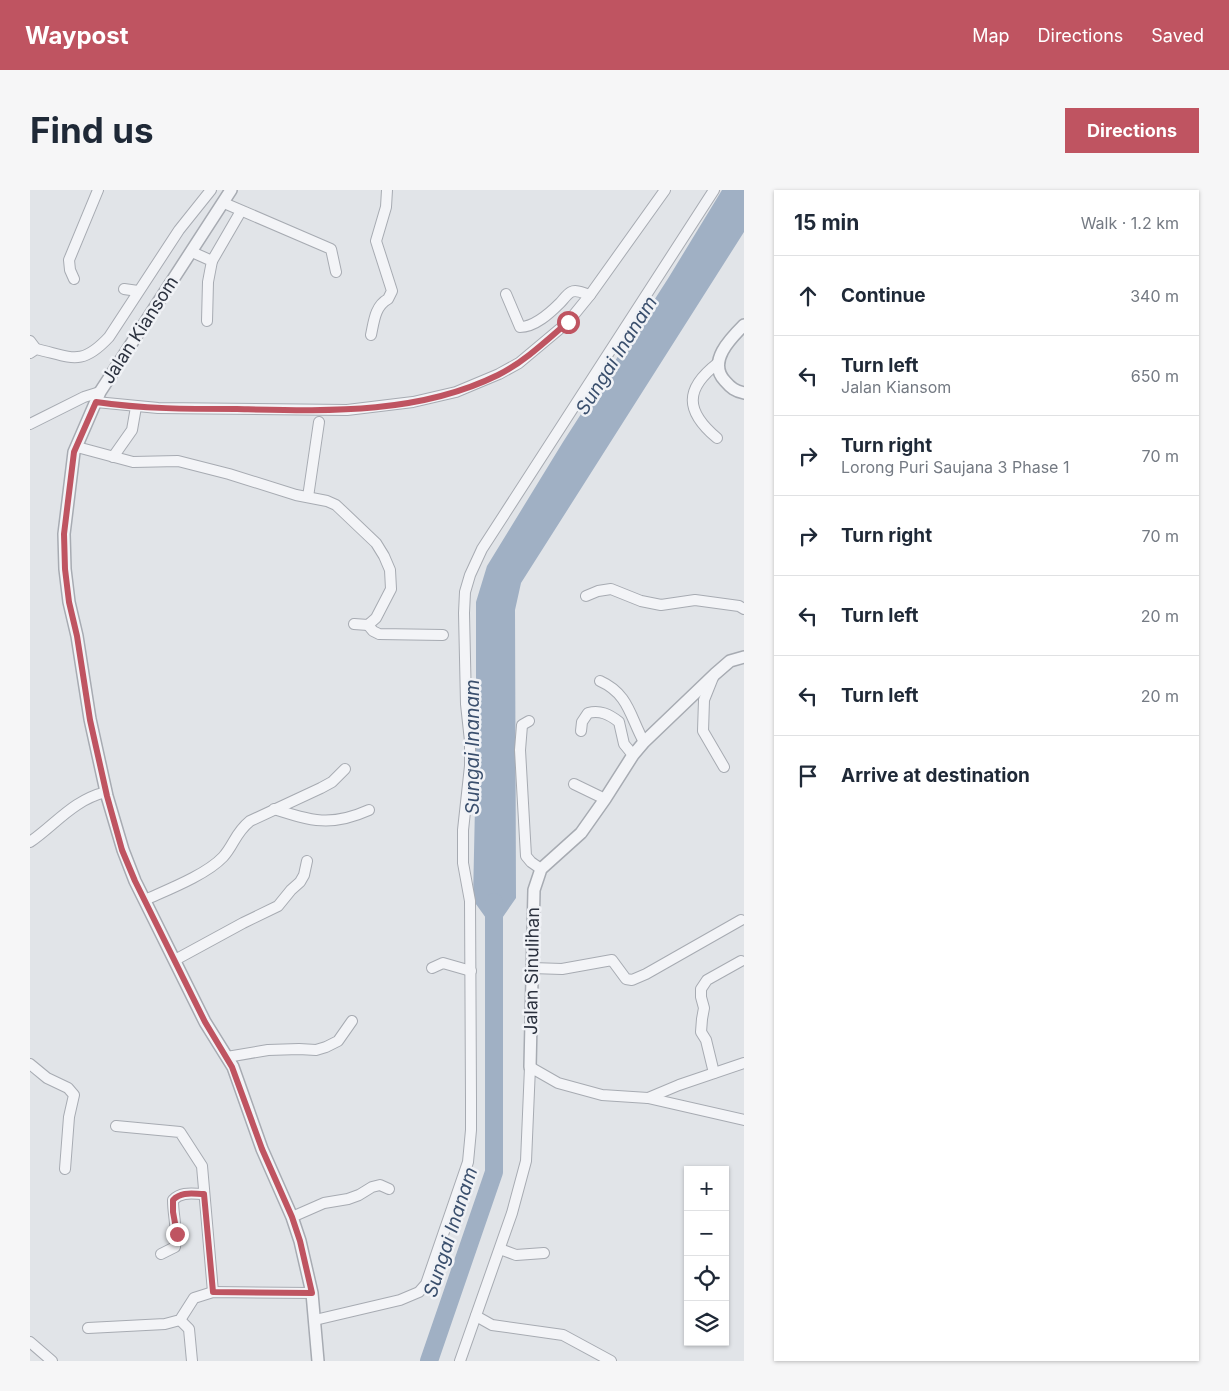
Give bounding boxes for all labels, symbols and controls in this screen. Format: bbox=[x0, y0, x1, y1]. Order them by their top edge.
text: Waypost bbox=[25, 21, 129, 50]
text: Map bbox=[972, 25, 1010, 46]
text: Directions bbox=[1038, 25, 1123, 46]
text: Saved bbox=[1151, 25, 1204, 46]
button: Directions bbox=[1065, 108, 1199, 153]
text: Find us bbox=[30, 109, 154, 151]
text: 15 min bbox=[794, 210, 859, 235]
text: Walk · 1.2 km bbox=[1081, 213, 1179, 233]
street label: Jalan Kiansom bbox=[97, 272, 182, 387]
icon: ahead bbox=[794, 282, 822, 310]
text: Continue bbox=[841, 284, 926, 307]
text: 340 m bbox=[1130, 286, 1179, 306]
water label: Sungai Inanam bbox=[571, 292, 662, 419]
route start bbox=[557, 311, 580, 334]
text: Turn left bbox=[841, 354, 919, 377]
icon: left bbox=[794, 362, 822, 390]
text: 650 m bbox=[1131, 366, 1179, 386]
text: Jalan Kiansom bbox=[841, 377, 951, 397]
text: Turn right bbox=[841, 434, 932, 457]
icon: right bbox=[794, 442, 822, 470]
text: 70 m bbox=[1142, 446, 1179, 466]
text: Lorong Puri Saujana 3 Phase 1 bbox=[841, 457, 1069, 477]
icon: right bbox=[794, 522, 822, 550]
text: Turn right bbox=[841, 524, 932, 547]
text: 70 m bbox=[1142, 526, 1179, 546]
icon: left bbox=[794, 602, 822, 630]
text: Turn left bbox=[841, 604, 919, 627]
text: 20 m bbox=[1141, 606, 1179, 626]
water label: Sungai Inanam bbox=[461, 679, 484, 815]
icon: left bbox=[794, 682, 822, 710]
text: Turn left bbox=[841, 684, 919, 707]
text: 20 m bbox=[1141, 686, 1179, 706]
icon: arrive bbox=[794, 762, 822, 790]
text: Arrive at destination bbox=[841, 764, 1030, 787]
street label: Jalan Sinulihan bbox=[520, 907, 543, 1035]
water label: Sungai Inanam bbox=[419, 1164, 482, 1300]
map controls bbox=[684, 1166, 729, 1346]
button: + bbox=[684, 1166, 729, 1211]
button: − bbox=[684, 1211, 729, 1256]
route end bbox=[166, 1223, 189, 1246]
button: locate bbox=[684, 1256, 729, 1301]
button: layers bbox=[684, 1301, 729, 1346]

